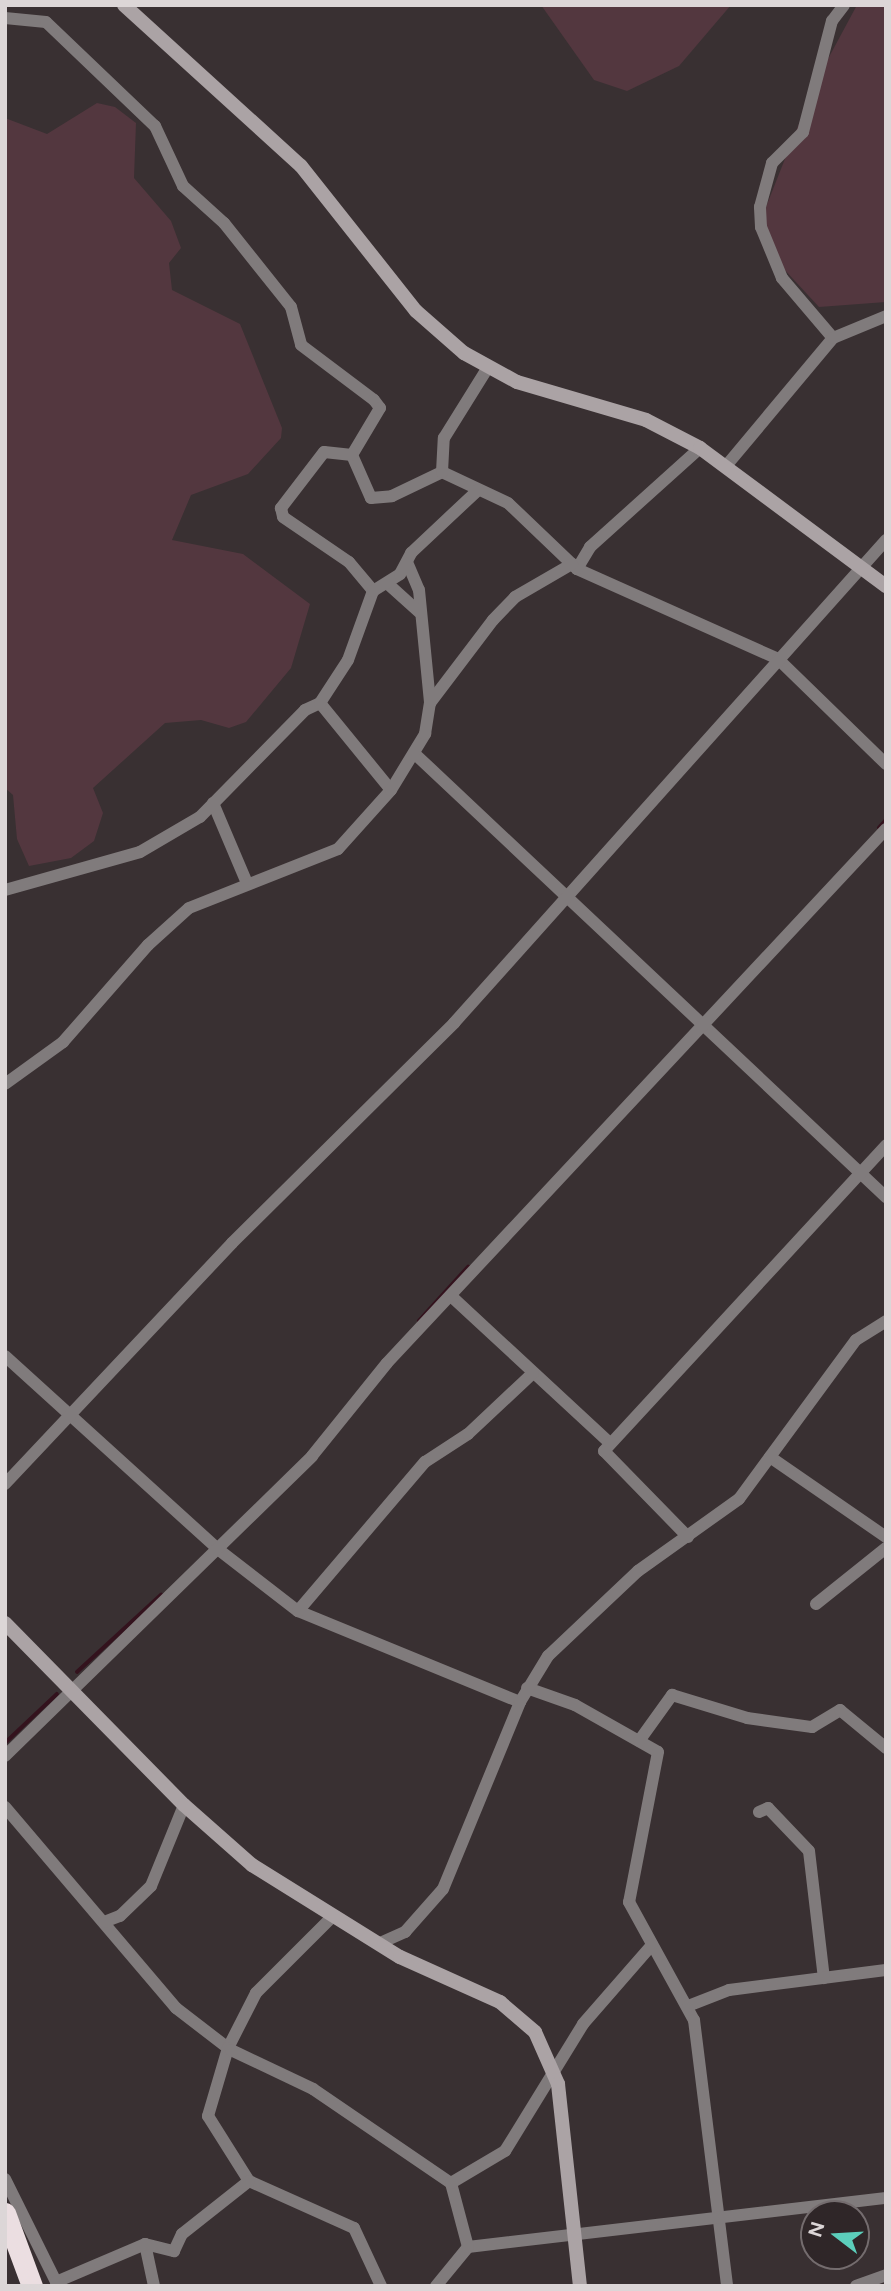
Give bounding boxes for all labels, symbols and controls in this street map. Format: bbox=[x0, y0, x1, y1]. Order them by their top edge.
north arrow bbox=[800, 2200, 870, 2270]
text: N bbox=[803, 2219, 829, 2240]

